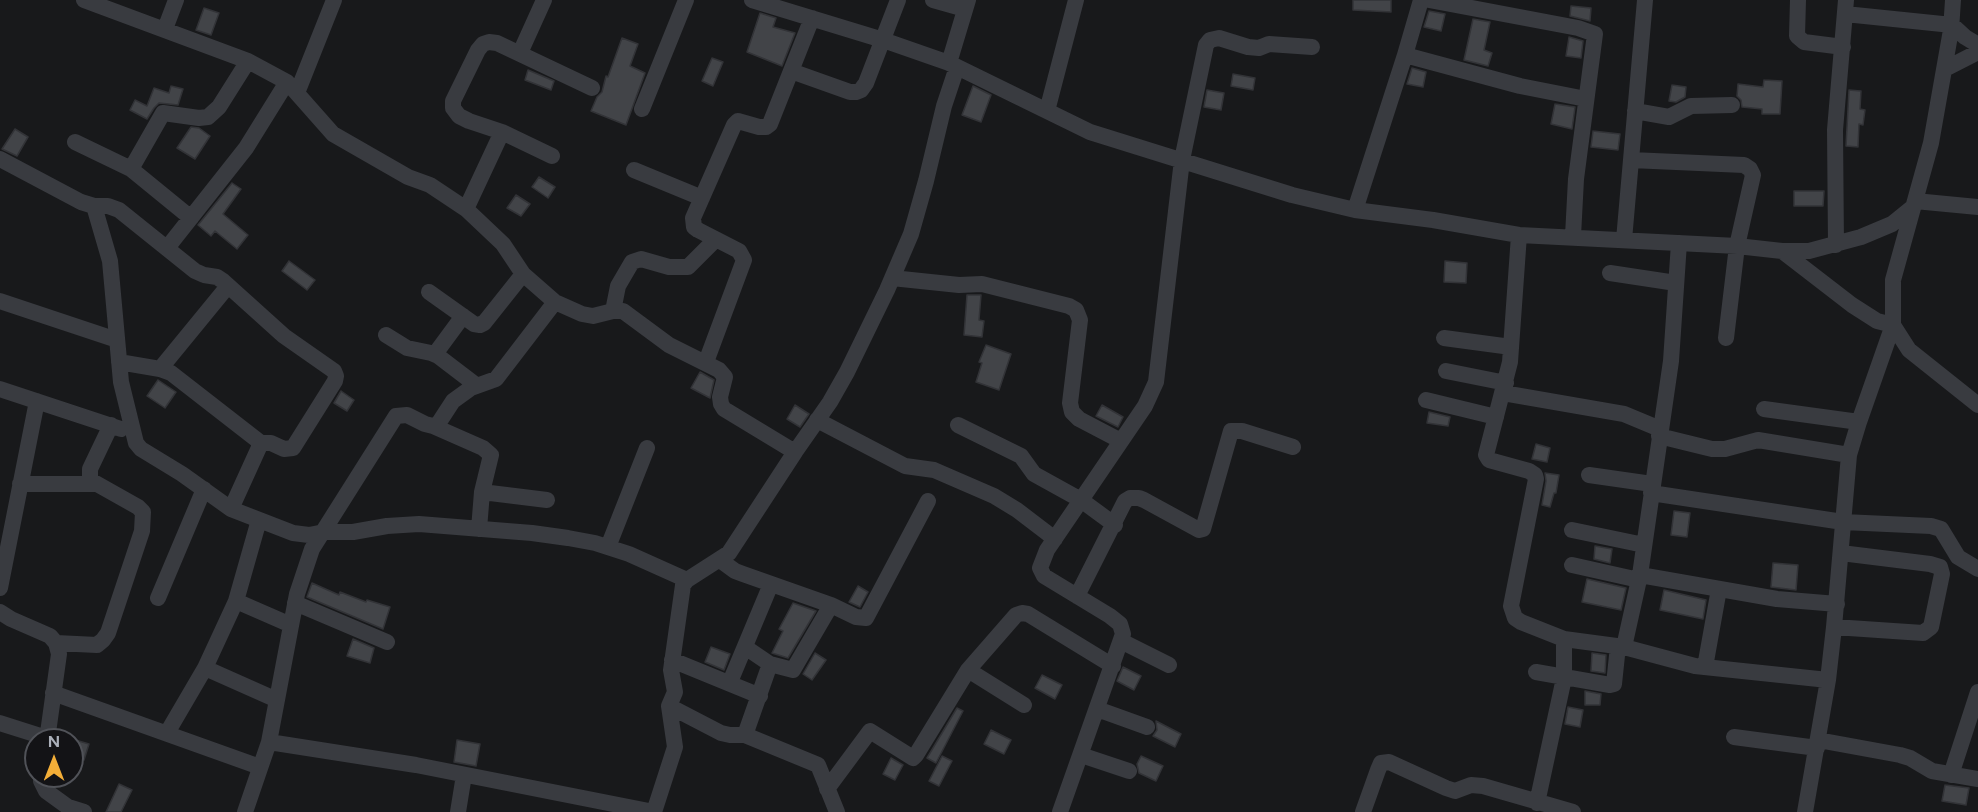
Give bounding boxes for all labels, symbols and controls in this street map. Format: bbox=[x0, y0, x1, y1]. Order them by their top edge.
north arrow bbox=[24, 728, 84, 788]
text: N bbox=[48, 732, 60, 751]

